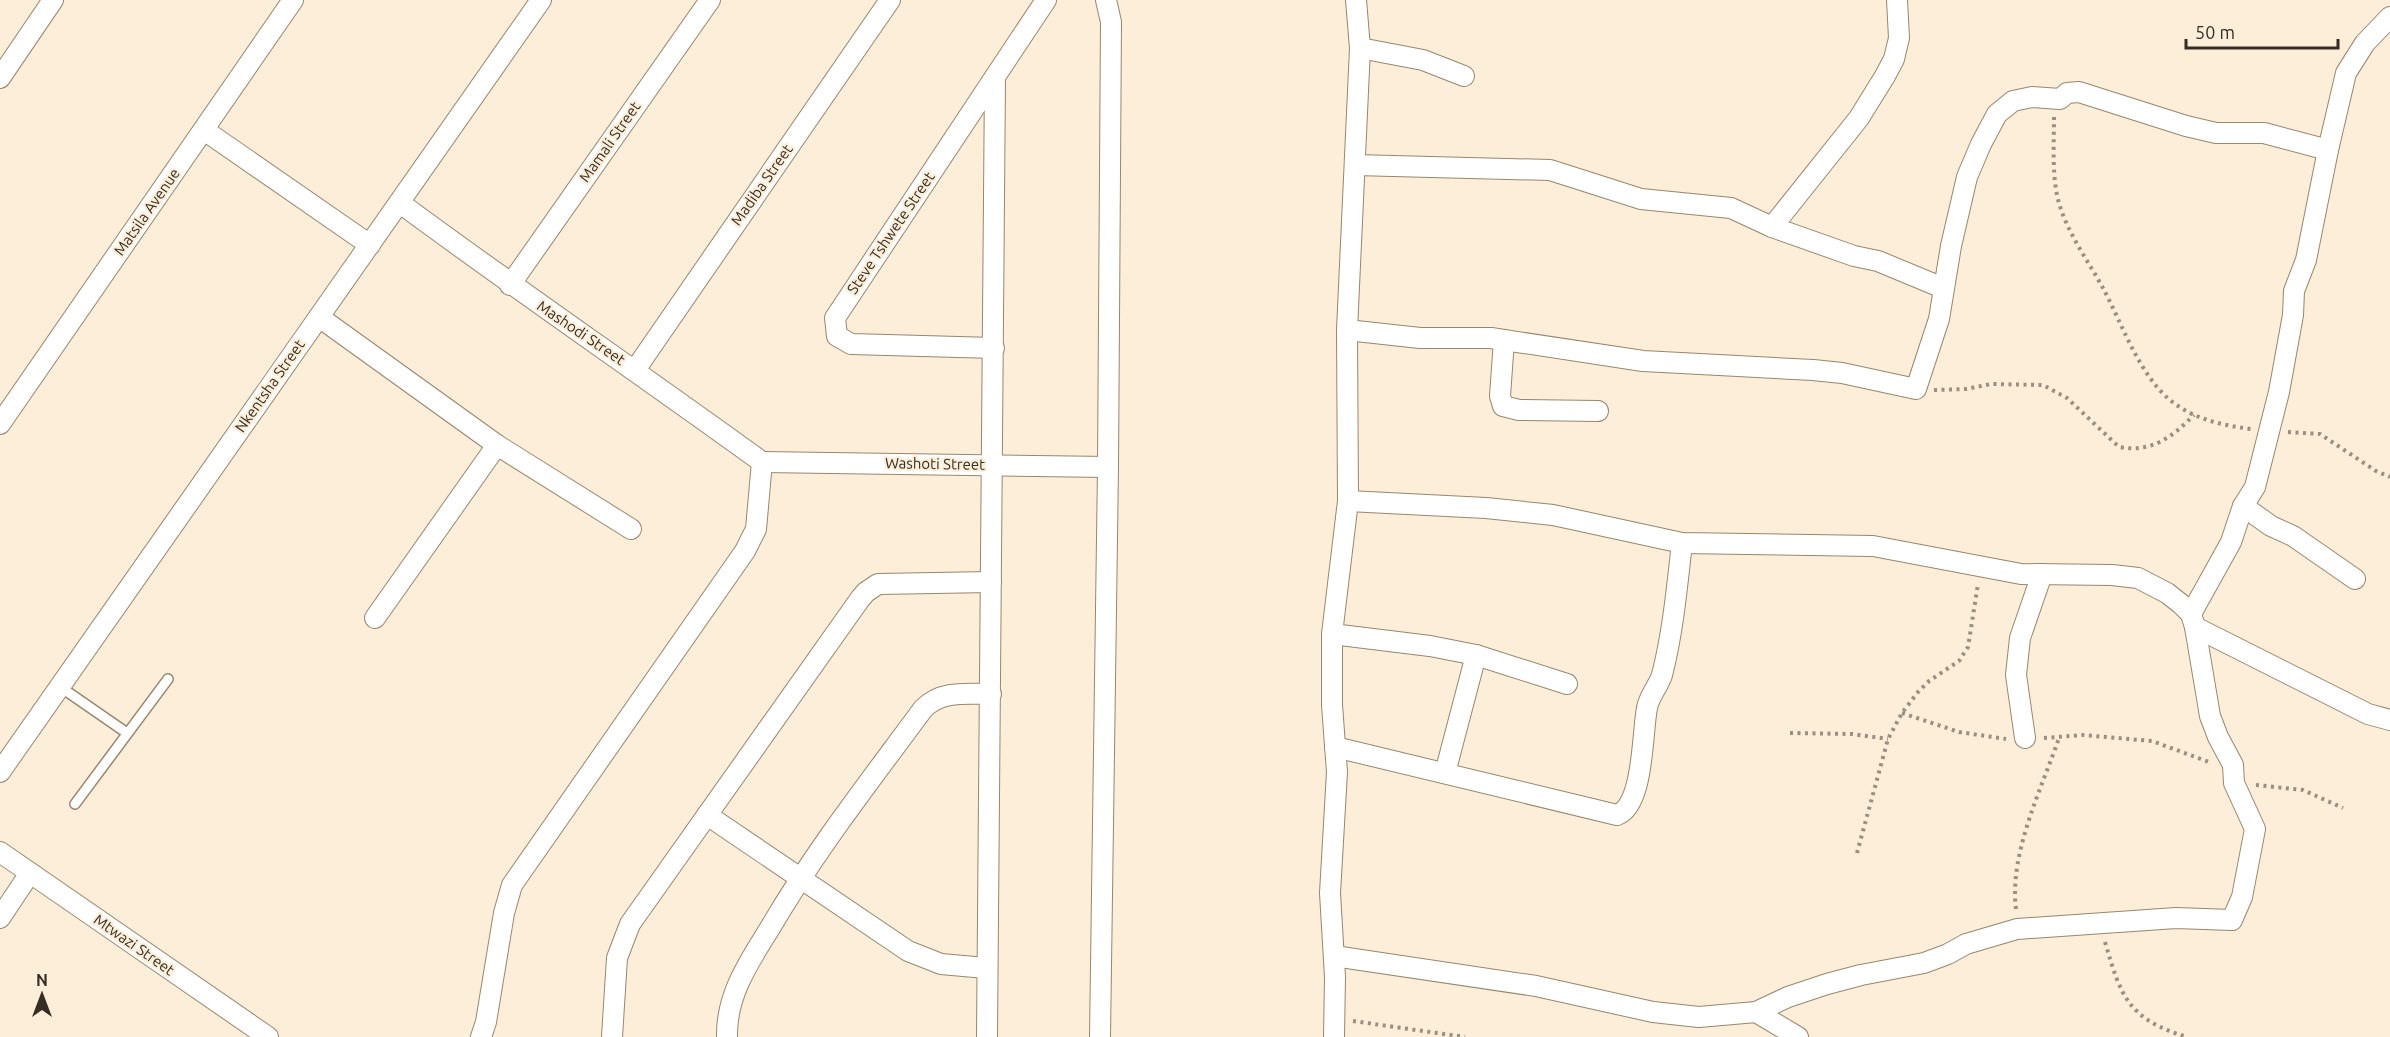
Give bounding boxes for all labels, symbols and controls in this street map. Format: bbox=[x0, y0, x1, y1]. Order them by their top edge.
scale bar bbox=[2186, 12, 2338, 50]
text: 50 m bbox=[2195, 22, 2235, 42]
street label: Mamali Street bbox=[576, 98, 644, 185]
street label: Madiba Street bbox=[727, 141, 796, 228]
street label: Matsila Avenue bbox=[110, 165, 183, 259]
street label: Steve Tshwete Street bbox=[843, 169, 938, 297]
street label: Mashodi Street bbox=[534, 297, 629, 368]
street label: Nkentsha Street bbox=[231, 336, 308, 435]
street label: Washoti Street bbox=[885, 454, 985, 473]
street label: Mtwazi Street bbox=[91, 911, 178, 979]
north arrow bbox=[12, 965, 72, 1025]
text: N bbox=[36, 971, 48, 989]

